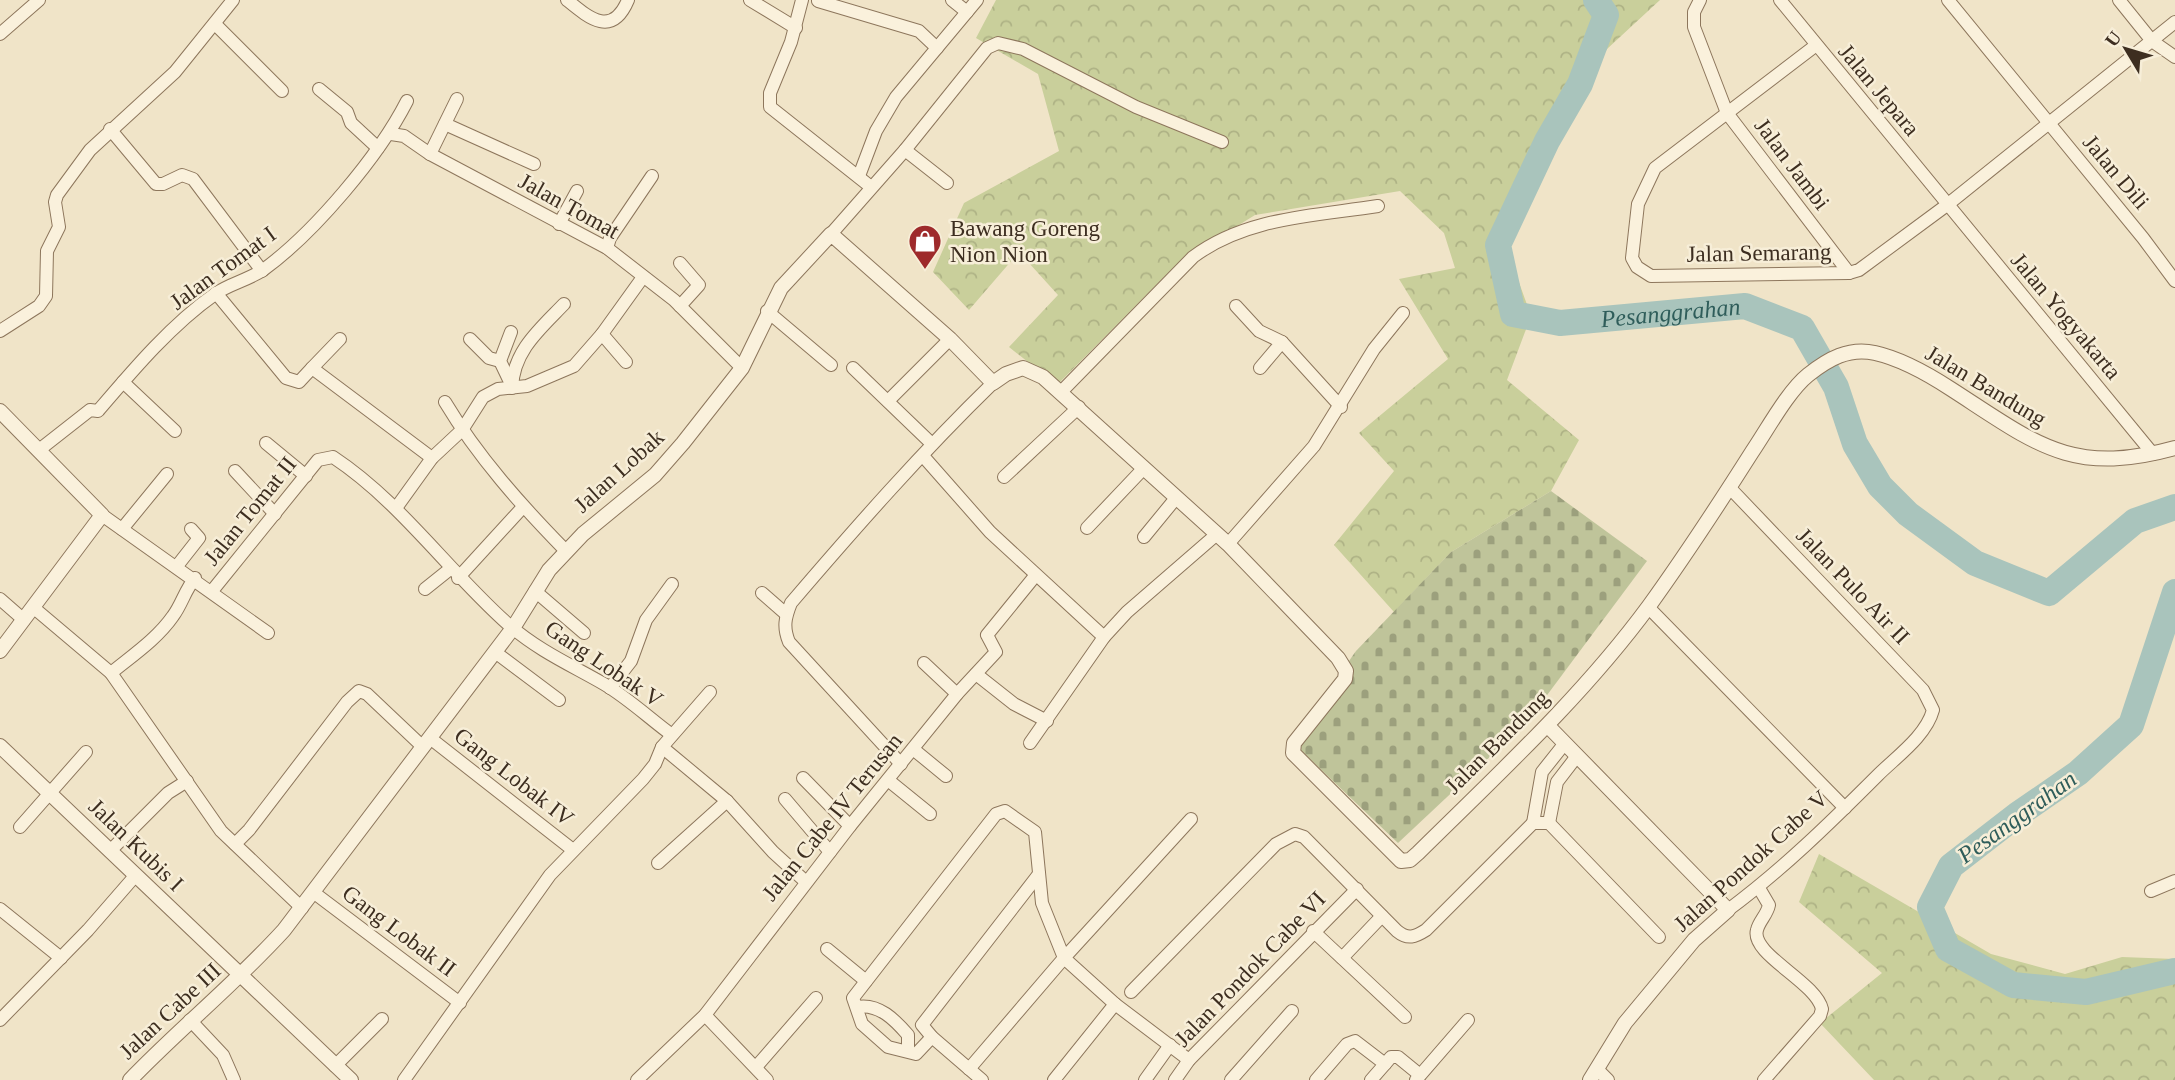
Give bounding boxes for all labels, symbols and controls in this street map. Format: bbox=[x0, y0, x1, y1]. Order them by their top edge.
north arrow bbox=[2091, 14, 2161, 84]
text: U bbox=[2100, 27, 2126, 51]
street label: Jalan Jepara bbox=[1834, 39, 1924, 141]
street label: Jalan Jambi bbox=[1750, 113, 1834, 215]
street label: Jalan Dili bbox=[2078, 130, 2154, 214]
street label: Jalan Tomat bbox=[514, 168, 624, 244]
place label: Bawang Goreng Nion Nion bbox=[950, 216, 1101, 267]
street label: Jalan Tomat I bbox=[165, 221, 281, 315]
shop icon: Bawang Goreng Nion Nion bbox=[906, 222, 944, 271]
street label: Jalan Semarang bbox=[1686, 239, 1832, 267]
street label: Jalan Yogyakarta bbox=[2006, 248, 2126, 384]
water label: Pesanggrahan bbox=[1599, 293, 1741, 332]
street label: Jalan Bandung bbox=[1921, 340, 2051, 432]
street label: Jalan Lobak bbox=[569, 424, 669, 518]
street label: Jalan Tomat II bbox=[199, 452, 301, 570]
street label: Jalan Pulo Air II bbox=[1791, 523, 1915, 649]
street label: Gang Lobak V bbox=[541, 616, 668, 713]
street label: Jalan Bandung bbox=[1440, 685, 1554, 799]
street label: Gang Lobak IV bbox=[449, 723, 579, 832]
street label: Jalan Cabe IV Terusan bbox=[757, 728, 907, 906]
water label: Pesanggrahan bbox=[1952, 765, 2081, 869]
street label: Jalan Pondok Cabe V bbox=[1669, 785, 1833, 937]
street label: Jalan Kubis I bbox=[84, 794, 188, 896]
street label: Gang Lobak II bbox=[337, 880, 461, 982]
street label: Jalan Pondok Cabe VI bbox=[1169, 886, 1331, 1052]
street label: Jalan Cabe III bbox=[114, 958, 226, 1064]

